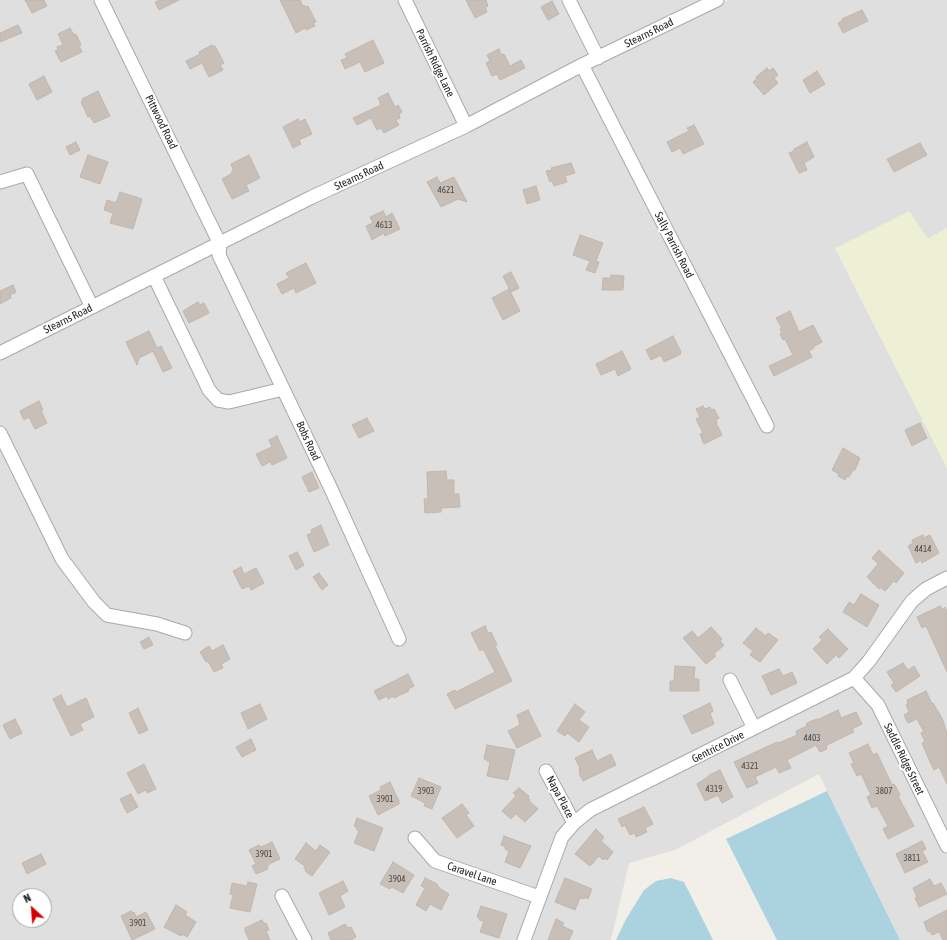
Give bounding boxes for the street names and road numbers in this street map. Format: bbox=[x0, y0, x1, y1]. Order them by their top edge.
street label: Stearns Road bbox=[622, 16, 676, 50]
street label: Parrish Ridge Lane bbox=[413, 27, 457, 99]
street label: Pittwood Road bbox=[142, 93, 180, 151]
street label: Stearns Road bbox=[332, 159, 386, 193]
street label: Sally Parrish Road bbox=[652, 210, 696, 280]
street label: Stearns Road bbox=[41, 302, 95, 336]
street label: Bobs Road bbox=[293, 419, 323, 463]
street label: Saddle Ridge Street bbox=[881, 721, 927, 797]
street label: Gentrice Drive bbox=[690, 728, 746, 766]
street label: Napa Place bbox=[543, 774, 577, 820]
street label: Caravel Lane bbox=[445, 859, 499, 889]

